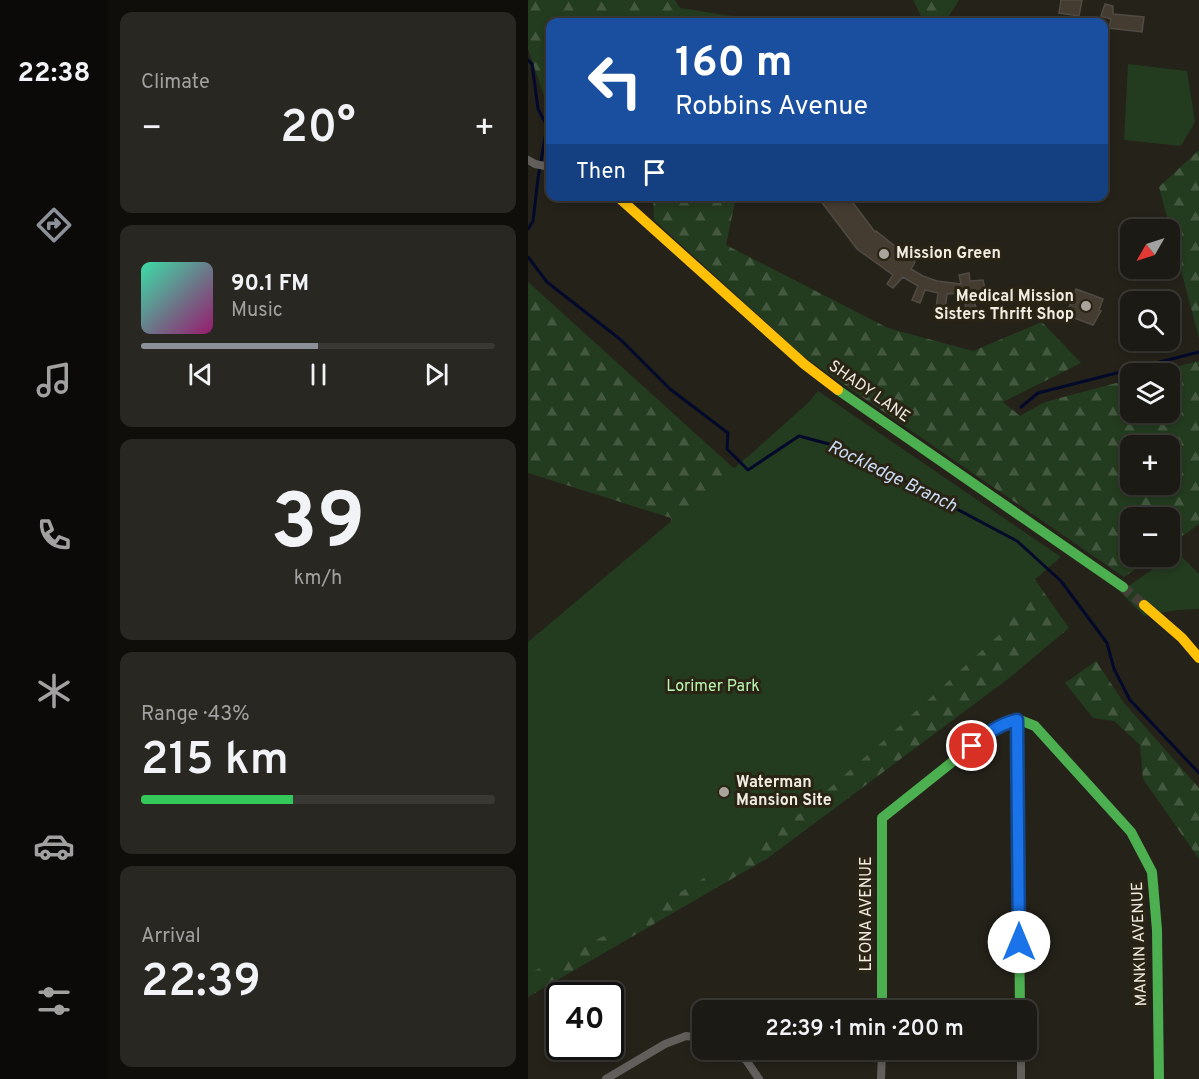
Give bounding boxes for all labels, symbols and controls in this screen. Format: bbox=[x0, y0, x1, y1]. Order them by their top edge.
text: 160 m bbox=[675, 38, 793, 91]
icon: left bbox=[576, 42, 654, 120]
text: 22:38 bbox=[18, 57, 90, 91]
text: Climate bbox=[141, 70, 210, 96]
text: Robbins Avenue bbox=[675, 90, 868, 124]
text: 20° bbox=[280, 101, 356, 158]
text: − bbox=[141, 109, 162, 151]
text: + bbox=[474, 109, 495, 151]
icon: arrive bbox=[638, 156, 671, 189]
text: Then bbox=[576, 159, 626, 186]
icon: directions bbox=[33, 204, 75, 246]
north arrow bbox=[1120, 219, 1180, 279]
map controls bbox=[1120, 219, 1180, 567]
place label: Mission Green bbox=[896, 244, 1001, 264]
marker: Mission Green bbox=[877, 247, 891, 261]
text: 90.1 FM bbox=[231, 271, 309, 298]
place label: Medical Mission Sisters Thrift Shop bbox=[934, 287, 1074, 325]
button: search bbox=[1120, 291, 1180, 351]
text: Music bbox=[231, 298, 283, 324]
marker: Medical Mission Sisters Thrift Shop bbox=[1079, 299, 1093, 313]
street label: SHADY LANE bbox=[824, 357, 914, 427]
icon: previous bbox=[184, 358, 217, 391]
icon: pause bbox=[302, 358, 335, 391]
icon: next bbox=[420, 358, 453, 391]
icon: music bbox=[33, 359, 75, 401]
button: layers bbox=[1120, 363, 1180, 423]
button: + bbox=[1120, 435, 1180, 495]
water label: Rockledge Branch bbox=[824, 436, 961, 518]
text: 39 bbox=[271, 477, 365, 576]
button: − bbox=[1120, 507, 1180, 567]
icon: phone bbox=[33, 514, 75, 556]
text: km/h bbox=[294, 566, 342, 592]
icon: climate bbox=[33, 670, 75, 712]
park label: Lorimer Park bbox=[666, 677, 760, 697]
text: Range · 43% bbox=[141, 702, 250, 728]
pin bbox=[946, 720, 997, 771]
icon: arrive bbox=[955, 729, 988, 762]
text: 215 km bbox=[141, 733, 289, 790]
place label: Waterman Mansion Site bbox=[736, 773, 832, 811]
marker: Waterman Mansion Site bbox=[717, 785, 731, 799]
icon: car bbox=[33, 825, 75, 867]
street label: LEONA AVENUE bbox=[857, 856, 877, 972]
street label: MANKIN AVENUE bbox=[1128, 881, 1152, 1007]
position arrow bbox=[987, 910, 1051, 974]
text: Arrival bbox=[141, 924, 201, 950]
text: 22:39 bbox=[141, 955, 261, 1012]
icon: filters bbox=[33, 980, 75, 1022]
speed limit sign: 40 bbox=[546, 982, 624, 1060]
text: 22:39 · 1 min · 200 m bbox=[765, 1016, 964, 1043]

